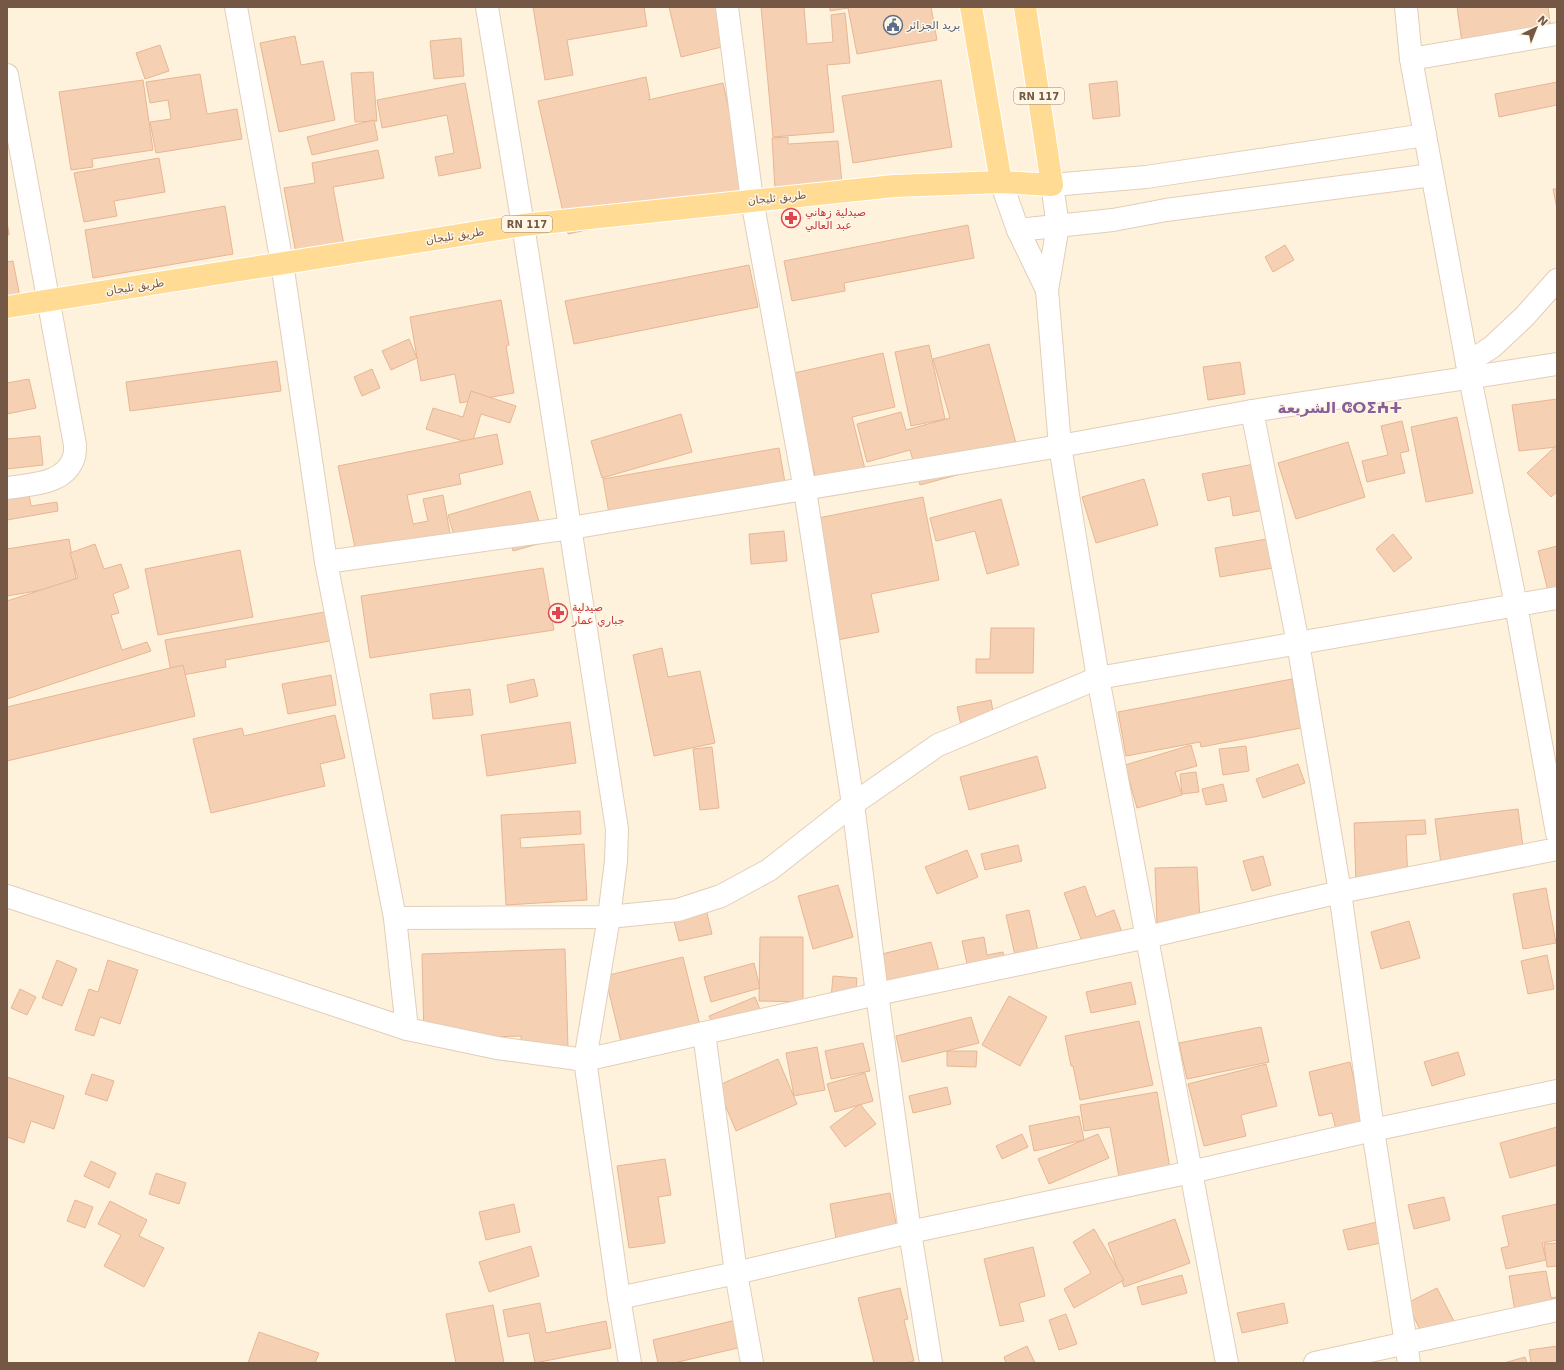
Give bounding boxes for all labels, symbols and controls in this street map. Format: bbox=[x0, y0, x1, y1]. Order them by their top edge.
north arrow bbox=[1516, 8, 1556, 48]
text: N bbox=[1535, 13, 1550, 29]
public building icon: بريد الجزائر bbox=[882, 14, 904, 36]
place label: بريد الجزائر bbox=[906, 19, 960, 32]
road number: RN 117 bbox=[1014, 88, 1064, 104]
street label: طريق ثليجان bbox=[747, 188, 807, 209]
place label: صيدلية زهاني عبد العالي bbox=[805, 206, 866, 232]
pharmacy icon: صيدلية زهاني عبد العالي bbox=[780, 207, 802, 229]
road number: RN 117 bbox=[502, 216, 552, 232]
street label: طريق ثليجان bbox=[425, 225, 486, 248]
street label: طريق ثليجان bbox=[105, 276, 166, 299]
district label: الشريعة ⵛⵔⵉⵄⵜ bbox=[1278, 399, 1402, 417]
place label: صيدلية جباري عمار bbox=[571, 601, 624, 627]
pharmacy icon: صيدلية جباري عمار bbox=[547, 602, 569, 624]

